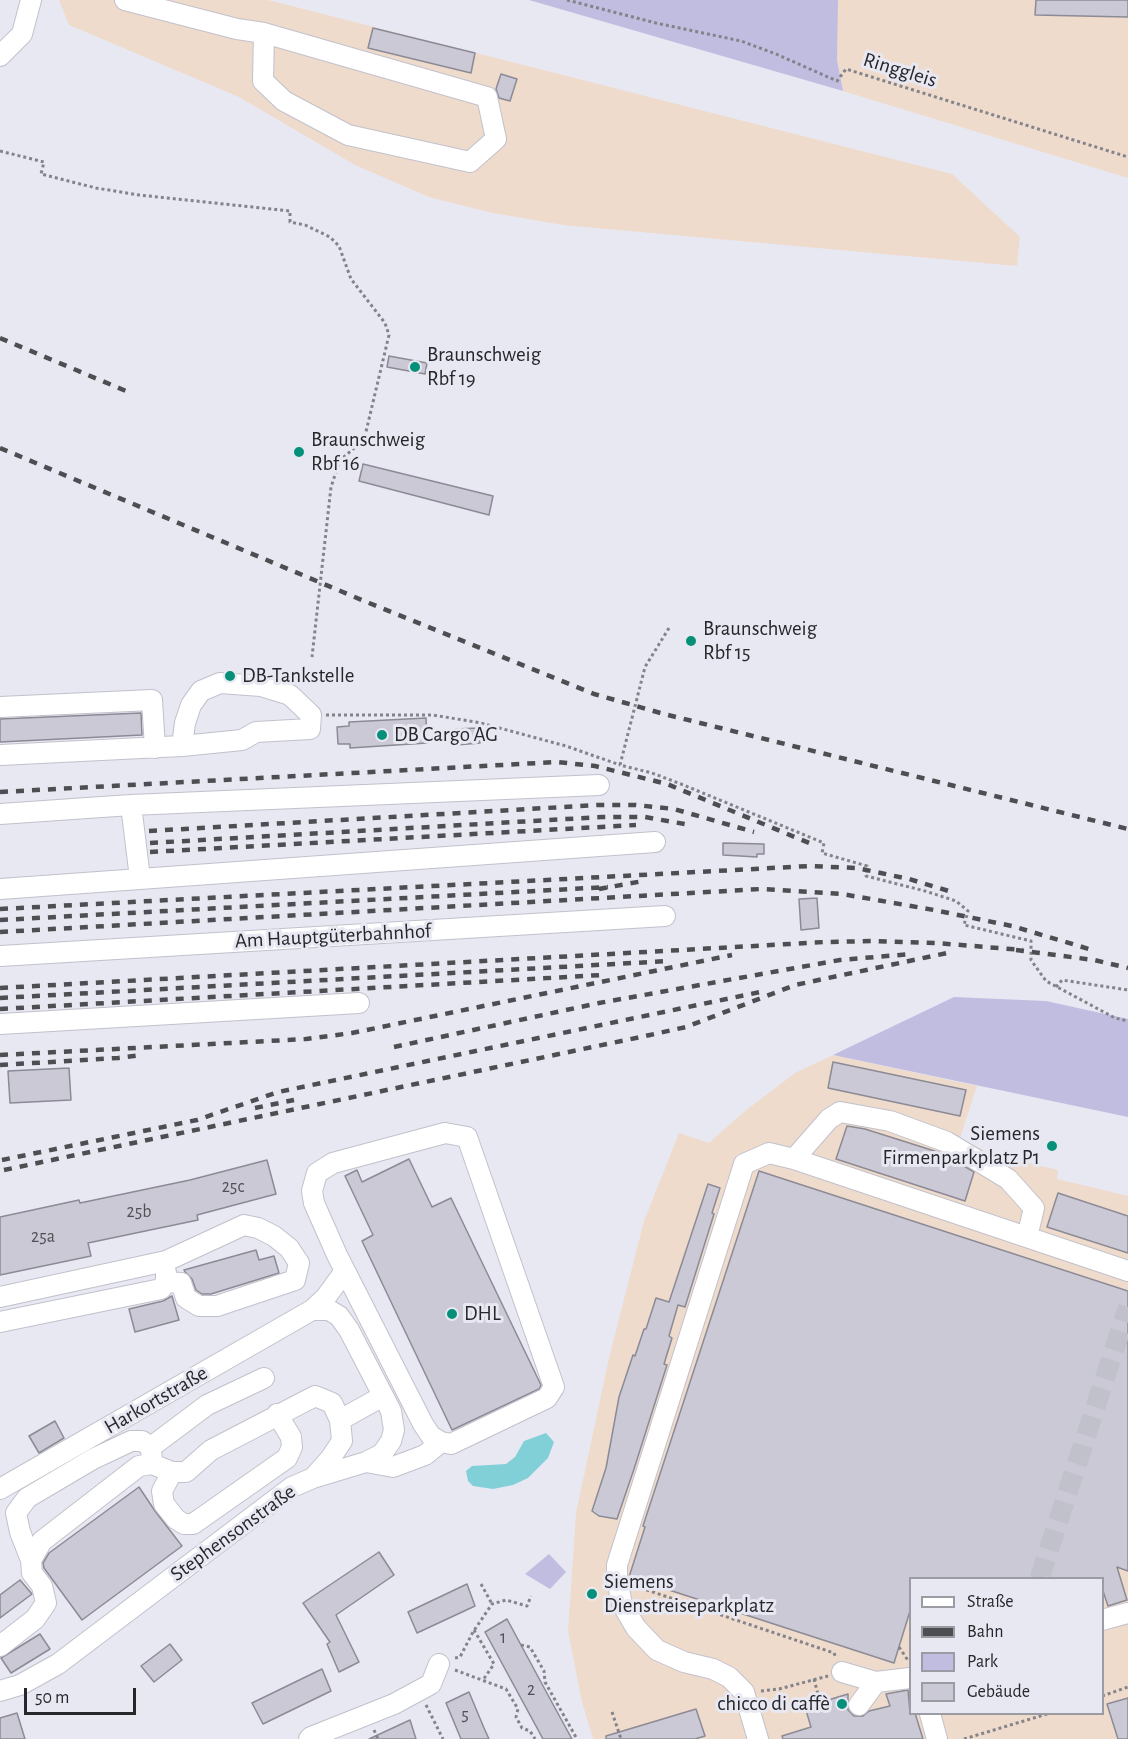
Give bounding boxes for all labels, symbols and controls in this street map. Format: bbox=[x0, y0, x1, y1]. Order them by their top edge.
street label: Ringgleis bbox=[860, 47, 940, 93]
place label: Braunschweig Rbf 19 bbox=[427, 342, 541, 392]
marker: Braunschweig Rbf 19 bbox=[408, 360, 422, 374]
place label: Braunschweig Rbf 16 bbox=[311, 427, 425, 477]
marker: Braunschweig Rbf 16 bbox=[292, 445, 306, 459]
place label: Braunschweig Rbf 15 bbox=[703, 616, 817, 666]
marker: Braunschweig Rbf 15 bbox=[684, 634, 698, 648]
place label: DB-Tankstelle bbox=[242, 663, 355, 689]
marker: DB-Tankstelle bbox=[223, 669, 237, 683]
place label: DB Cargo AG bbox=[394, 722, 498, 748]
marker: DB Cargo AG bbox=[375, 728, 389, 742]
street label: Am Hauptgüterbahnhof bbox=[234, 918, 432, 954]
place label: Siemens Firmenparkplatz P1 bbox=[883, 1121, 1040, 1171]
marker: Siemens Firmenparkplatz P1 bbox=[1045, 1139, 1059, 1153]
house number: 25c bbox=[222, 1176, 244, 1198]
house number: 25b bbox=[127, 1201, 151, 1223]
house number: 25a bbox=[31, 1226, 55, 1248]
place label: DHL bbox=[464, 1301, 501, 1327]
marker: DHL bbox=[445, 1307, 459, 1321]
street label: Harkortstraße bbox=[100, 1360, 212, 1440]
street label: Stephensonstraße bbox=[165, 1479, 301, 1587]
place label: Siemens Dienstreiseparkplatz bbox=[604, 1569, 774, 1619]
legend bbox=[909, 1577, 1104, 1715]
marker: Siemens Dienstreiseparkplatz bbox=[585, 1587, 599, 1601]
text: Straße bbox=[967, 1593, 1013, 1611]
text: Bahn bbox=[967, 1623, 1003, 1641]
house number: 1 bbox=[500, 1627, 506, 1649]
text: Park bbox=[967, 1653, 998, 1671]
scale bar bbox=[27, 1676, 140, 1714]
house number: 2 bbox=[527, 1679, 535, 1701]
text: Gebäude bbox=[967, 1683, 1030, 1701]
text: 50 m bbox=[35, 1689, 69, 1707]
place label: chicco di caffè bbox=[717, 1691, 830, 1717]
marker: chicco di caffè bbox=[835, 1697, 849, 1711]
house number: 5 bbox=[461, 1704, 469, 1726]

